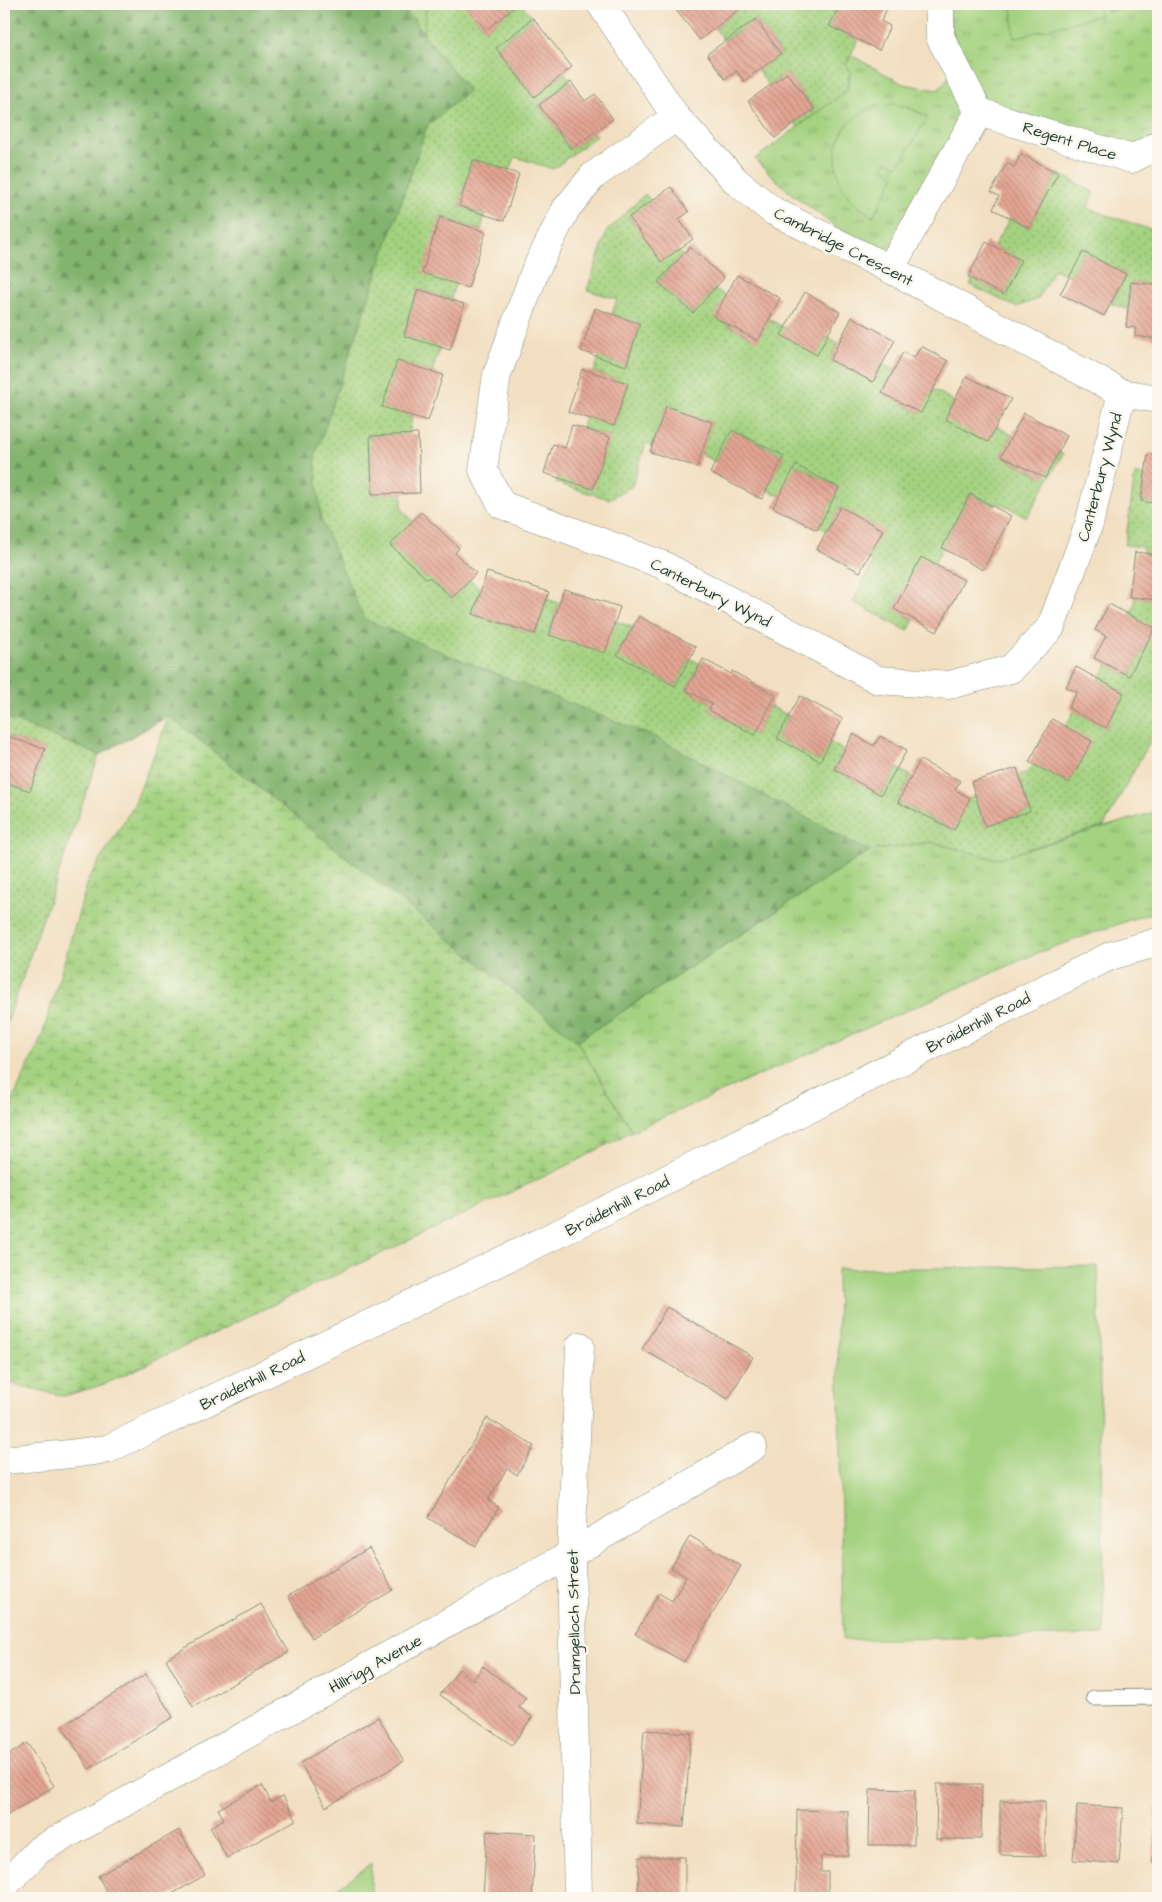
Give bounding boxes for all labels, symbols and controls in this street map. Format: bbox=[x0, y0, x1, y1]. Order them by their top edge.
street label: Regent Place bbox=[1020, 116, 1120, 167]
street label: Cambridge Crescent bbox=[770, 202, 918, 293]
street label: Canterbury Wynd bbox=[1072, 410, 1129, 544]
street label: Canterbury Wynd bbox=[646, 553, 775, 634]
street label: Braidenhill Road bbox=[923, 987, 1034, 1059]
street label: Braidenhill Road bbox=[562, 1170, 673, 1242]
street label: Braidenhill Road bbox=[196, 1346, 309, 1416]
street label: Drumgelloch Street bbox=[562, 1549, 587, 1694]
street label: Hillrigg Avenue bbox=[325, 1629, 427, 1699]

